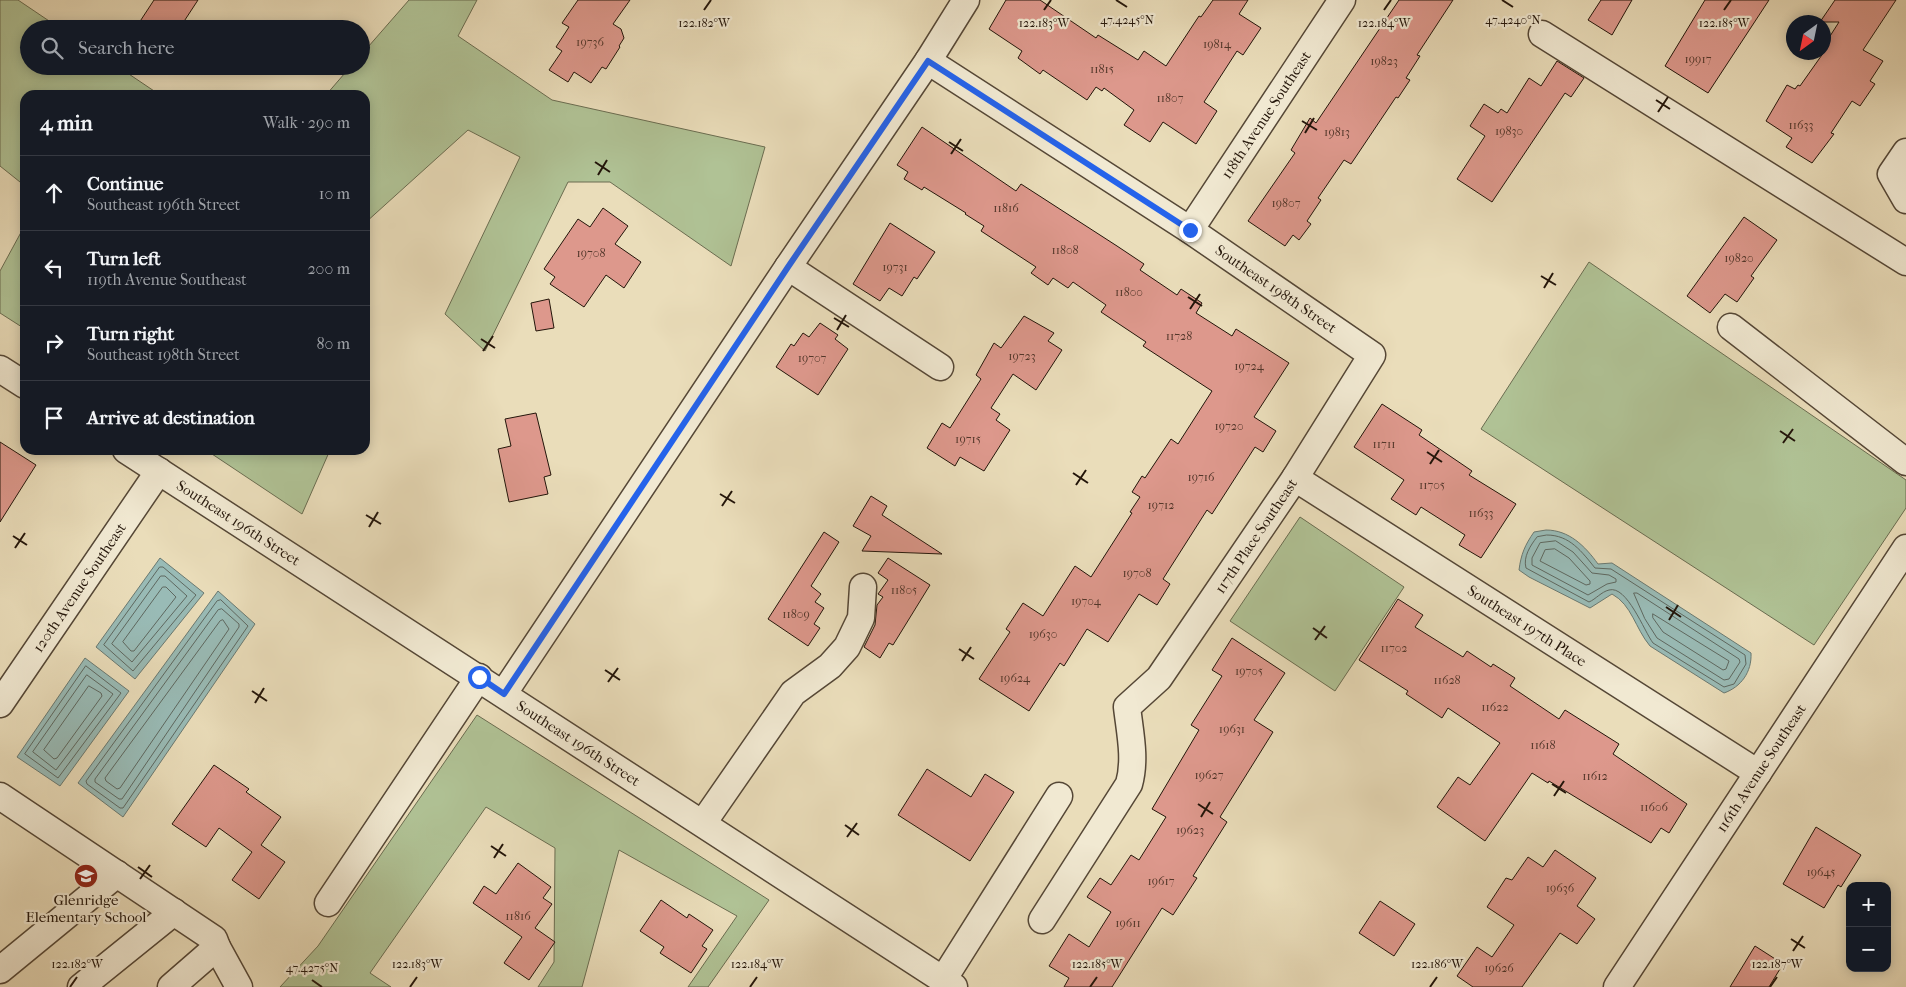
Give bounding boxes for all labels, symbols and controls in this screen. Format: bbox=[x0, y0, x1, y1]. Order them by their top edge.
text: 47.4245°N bbox=[1100, 13, 1154, 27]
text: 47.4240°N bbox=[1485, 13, 1541, 27]
north arrow bbox=[1786, 15, 1831, 60]
text: 122.182°W bbox=[678, 16, 731, 30]
text: 122.183°W bbox=[1019, 16, 1070, 30]
text: 122.184°W bbox=[1358, 16, 1411, 30]
text: 122.185°W bbox=[1699, 16, 1751, 30]
search box bbox=[20, 20, 370, 75]
icon: search bbox=[38, 34, 66, 62]
house number: 19736 bbox=[576, 35, 604, 49]
text: Search here bbox=[78, 37, 174, 59]
house number: 19814 bbox=[1203, 37, 1232, 51]
street label: 118th Avenue Southeast bbox=[1217, 47, 1315, 182]
house number: 19917 bbox=[1685, 52, 1712, 66]
house number: 19823 bbox=[1370, 54, 1398, 68]
house number: 11815 bbox=[1090, 62, 1114, 76]
house number: 11807 bbox=[1156, 91, 1184, 105]
text: 4 min bbox=[40, 111, 93, 135]
text: Walk · 290 m bbox=[263, 113, 350, 132]
house number: 11633 bbox=[1789, 118, 1814, 132]
house number: 19830 bbox=[1495, 124, 1523, 138]
house number: 19813 bbox=[1324, 125, 1350, 139]
text: Continue bbox=[87, 173, 163, 195]
icon: ahead bbox=[40, 179, 68, 207]
text: 10 m bbox=[319, 184, 350, 203]
text: Southeast 196th Street bbox=[87, 195, 240, 214]
house number: 19807 bbox=[1271, 196, 1301, 210]
house number: 11816 bbox=[993, 201, 1019, 215]
route end bbox=[1179, 219, 1202, 242]
street label: Southeast 198th Street bbox=[1212, 241, 1341, 337]
house number: 11808 bbox=[1051, 243, 1079, 257]
house number: 19708 bbox=[577, 246, 605, 260]
text: Turn left bbox=[87, 248, 161, 270]
house number: 19820 bbox=[1724, 251, 1754, 265]
icon: left bbox=[40, 254, 68, 282]
text: 200 m bbox=[307, 259, 350, 278]
house number: 19731 bbox=[882, 260, 908, 274]
text: 119th Avenue Southeast bbox=[87, 270, 247, 289]
house number: 11800 bbox=[1115, 285, 1143, 299]
text: Turn right bbox=[87, 323, 174, 345]
icon: right bbox=[40, 329, 68, 357]
house number: 11728 bbox=[1166, 329, 1192, 343]
text: 80 m bbox=[316, 334, 350, 353]
text: Southeast 198th Street bbox=[87, 345, 240, 364]
house number: 19723 bbox=[1008, 349, 1036, 363]
house number: 19707 bbox=[798, 351, 827, 365]
house number: 19724 bbox=[1234, 359, 1265, 373]
icon: arrive bbox=[40, 404, 68, 432]
text: Arrive at destination bbox=[87, 407, 255, 429]
house number: 19720 bbox=[1214, 419, 1244, 433]
house number: 19715 bbox=[955, 432, 981, 446]
house number: 11711 bbox=[1373, 437, 1395, 451]
house number: 19716 bbox=[1187, 470, 1215, 484]
street label: 117th Place Southeast bbox=[1211, 475, 1302, 597]
street label: Southeast 196th Street bbox=[173, 476, 304, 570]
house number: 11705 bbox=[1419, 478, 1445, 492]
house number: 19712 bbox=[1148, 498, 1174, 512]
house number: 11633 bbox=[1469, 506, 1494, 520]
street label: 120th Avenue Southeast bbox=[29, 519, 130, 656]
house number: 19708 bbox=[1123, 566, 1151, 580]
street label: Southeast 197th Place bbox=[1464, 581, 1590, 671]
house number: 11805 bbox=[891, 583, 917, 597]
house number: 19704 bbox=[1071, 594, 1102, 608]
house number: 11809 bbox=[782, 607, 810, 621]
house number: 19630 bbox=[1029, 627, 1057, 641]
house number: 11702 bbox=[1380, 641, 1408, 655]
house number: 19705 bbox=[1235, 664, 1263, 678]
route start bbox=[468, 666, 491, 689]
house number: 19624 bbox=[1000, 671, 1031, 685]
house number: 11628 bbox=[1433, 673, 1461, 687]
street label: Southeast 196th Street bbox=[513, 697, 644, 790]
house number: 11622 bbox=[1481, 700, 1509, 714]
street label: 116th Avenue Southeast bbox=[1712, 700, 1810, 836]
house number: 19631 bbox=[1219, 722, 1245, 736]
house number: 11618 bbox=[1530, 738, 1556, 752]
house number: 19627 bbox=[1194, 768, 1224, 782]
house number: 11612 bbox=[1582, 769, 1608, 783]
house number: 11606 bbox=[1640, 800, 1669, 814]
house number: 19623 bbox=[1176, 823, 1204, 837]
school or university icon: Glenridge Elementary School bbox=[73, 863, 99, 889]
house number: 19645 bbox=[1807, 865, 1836, 879]
house number: 19617 bbox=[1147, 874, 1175, 888]
house number: 19636 bbox=[1546, 881, 1575, 895]
map controls bbox=[1846, 882, 1891, 972]
button: + bbox=[1846, 882, 1891, 927]
place label: Glenridge Elementary School bbox=[26, 891, 146, 926]
house number: 11816 bbox=[505, 909, 531, 923]
house number: 19611 bbox=[1115, 916, 1141, 930]
button: − bbox=[1846, 927, 1891, 972]
text: 122.182°W bbox=[51, 957, 104, 971]
text: 122.183°W bbox=[392, 957, 443, 971]
text: 122.184°W bbox=[731, 957, 784, 971]
text: 122.185°W bbox=[1072, 957, 1124, 971]
text: 122.186°W bbox=[1411, 957, 1464, 971]
text: 122.187°W bbox=[1751, 957, 1804, 971]
text: 47.4275°N bbox=[286, 961, 338, 975]
house number: 19626 bbox=[1484, 961, 1514, 975]

